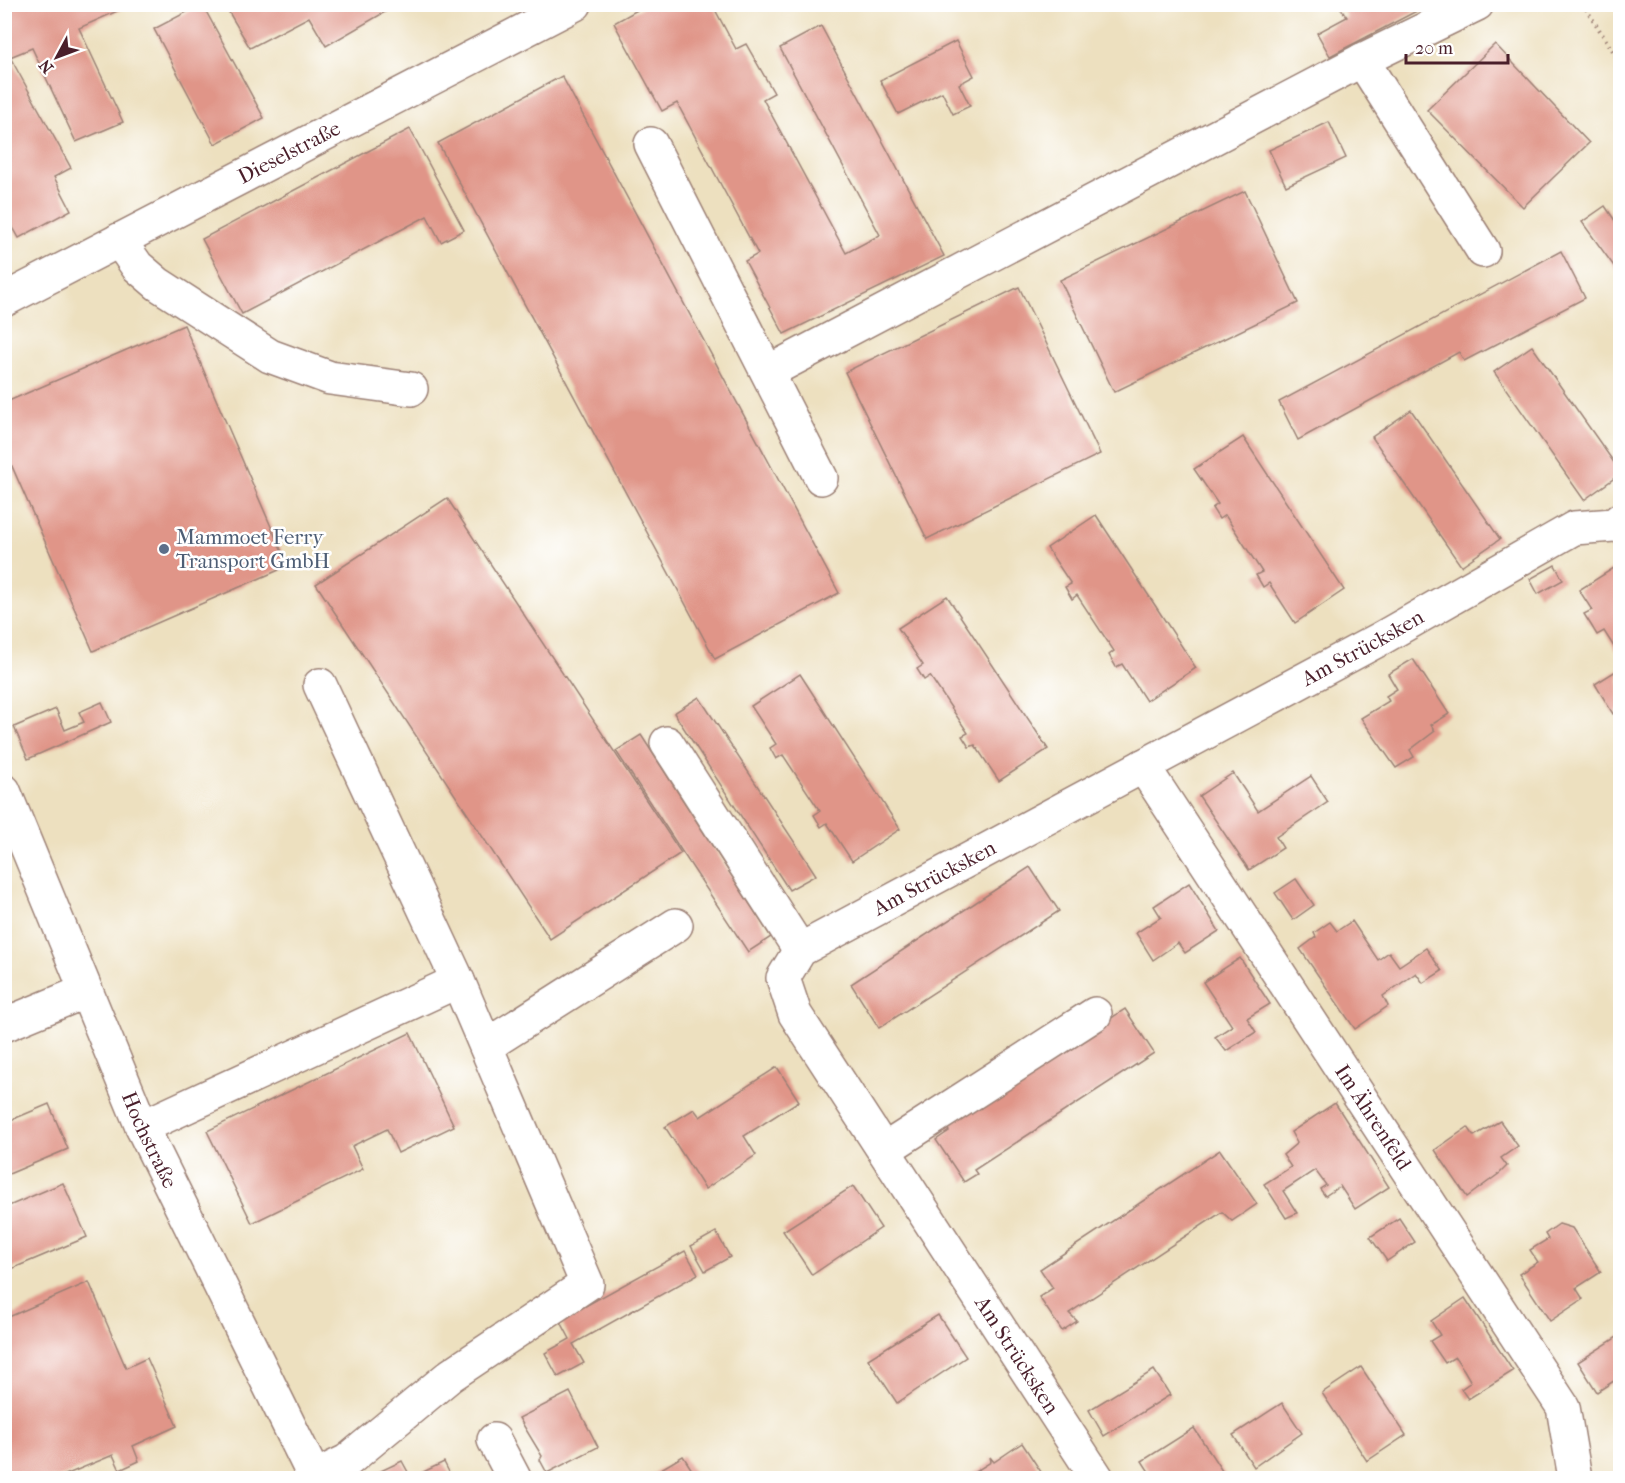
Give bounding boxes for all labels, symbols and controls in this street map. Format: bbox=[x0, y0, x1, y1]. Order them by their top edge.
north arrow bbox=[27, 27, 87, 87]
scale bar bbox=[1406, 27, 1508, 65]
text: 20 m bbox=[1415, 38, 1453, 59]
text: N bbox=[34, 55, 57, 77]
street label: Dieselstraße bbox=[234, 116, 344, 189]
place label: Mammoet Ferry Transport GmbH bbox=[176, 525, 330, 573]
marker: Mammoet Ferry Transport GmbH bbox=[157, 542, 171, 556]
street label: Am Strücksken bbox=[1297, 605, 1428, 691]
street label: Am Strücksken bbox=[868, 835, 1000, 921]
street label: Im Ährenfeld bbox=[1330, 1060, 1417, 1175]
street label: Hochstraße bbox=[117, 1088, 182, 1192]
street label: Am Strücksken bbox=[969, 1291, 1064, 1418]

